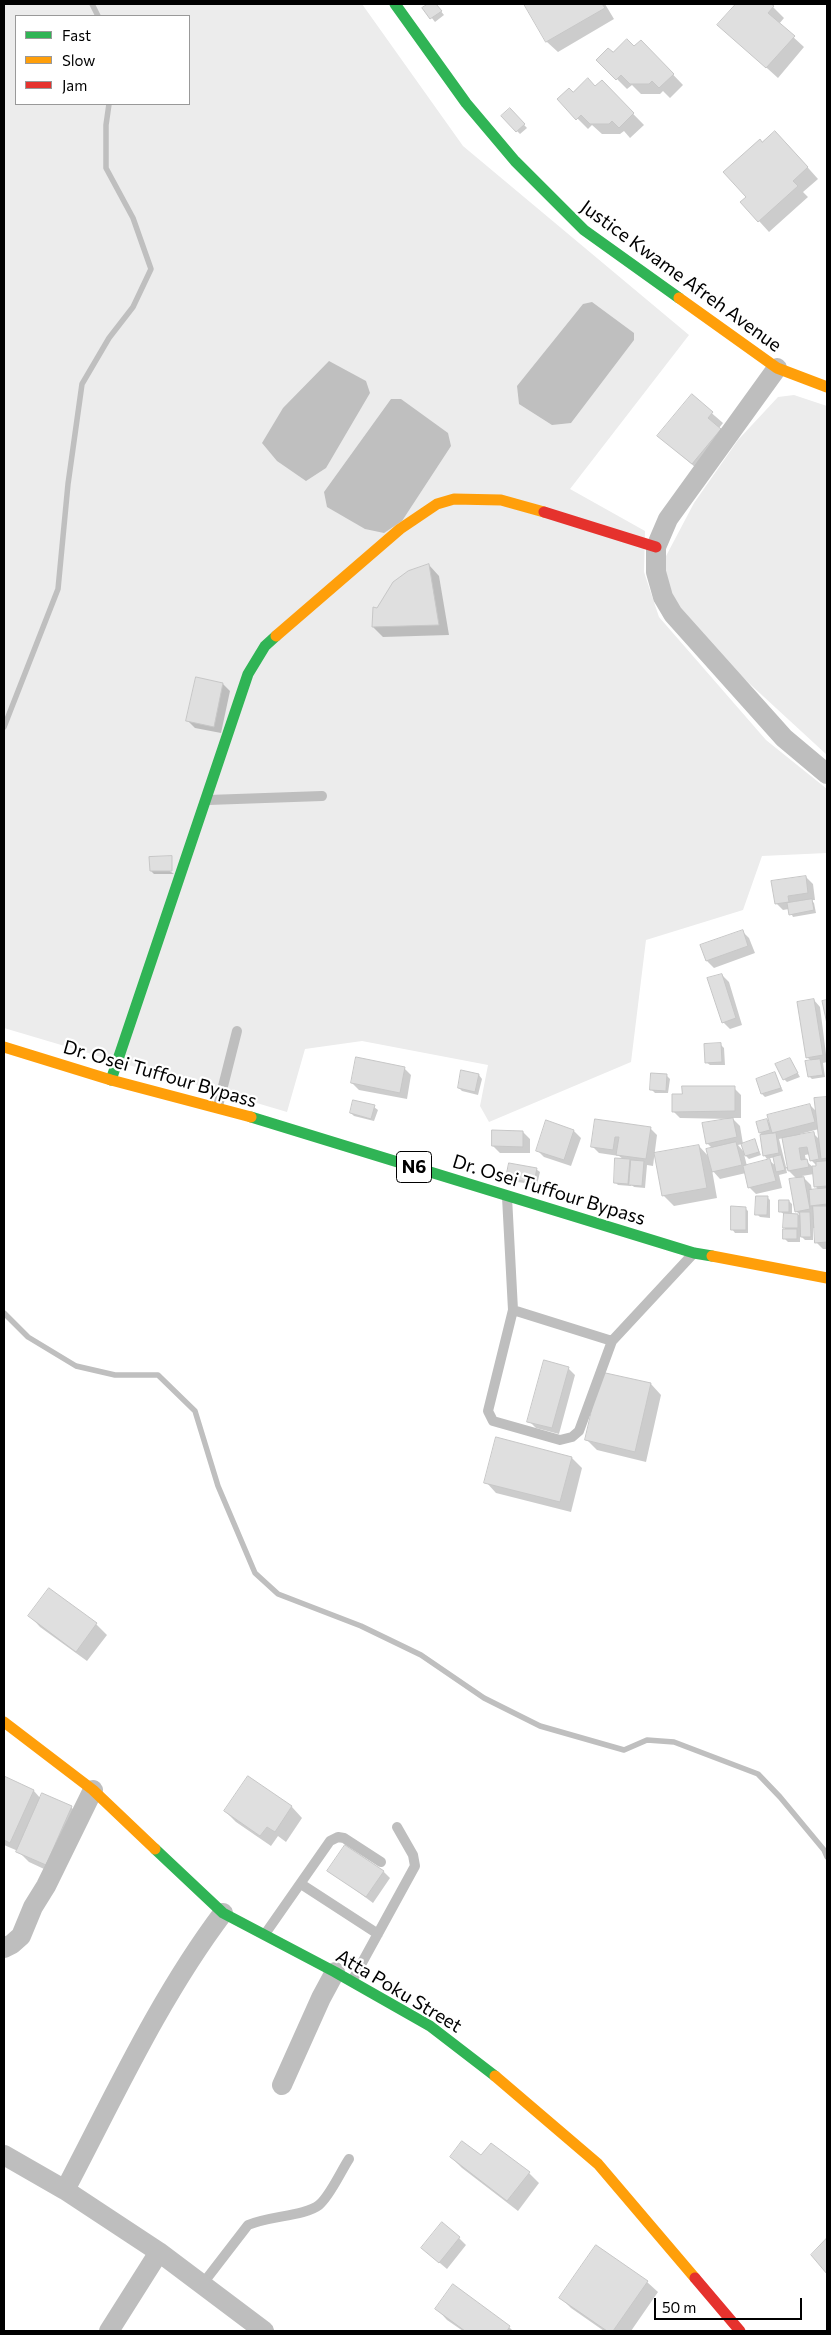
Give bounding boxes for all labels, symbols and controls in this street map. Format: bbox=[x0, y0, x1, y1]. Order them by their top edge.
legend bbox=[15, 15, 190, 105]
text: Fast bbox=[62, 26, 91, 44]
text: Slow bbox=[62, 51, 95, 69]
text: Jam bbox=[62, 76, 87, 94]
street label: Justice Kwame Afreh Avenue bbox=[576, 195, 786, 357]
street label: Dr. Osei Tuffour Bypass bbox=[61, 1035, 259, 1113]
street label: Dr. Osei Tuffour Bypass bbox=[450, 1150, 648, 1230]
road number: N6 bbox=[396, 1152, 432, 1182]
street label: Atta Poku Street bbox=[332, 1944, 466, 2038]
scale bar bbox=[656, 2288, 804, 2320]
text: 50 m bbox=[662, 2298, 696, 2316]

